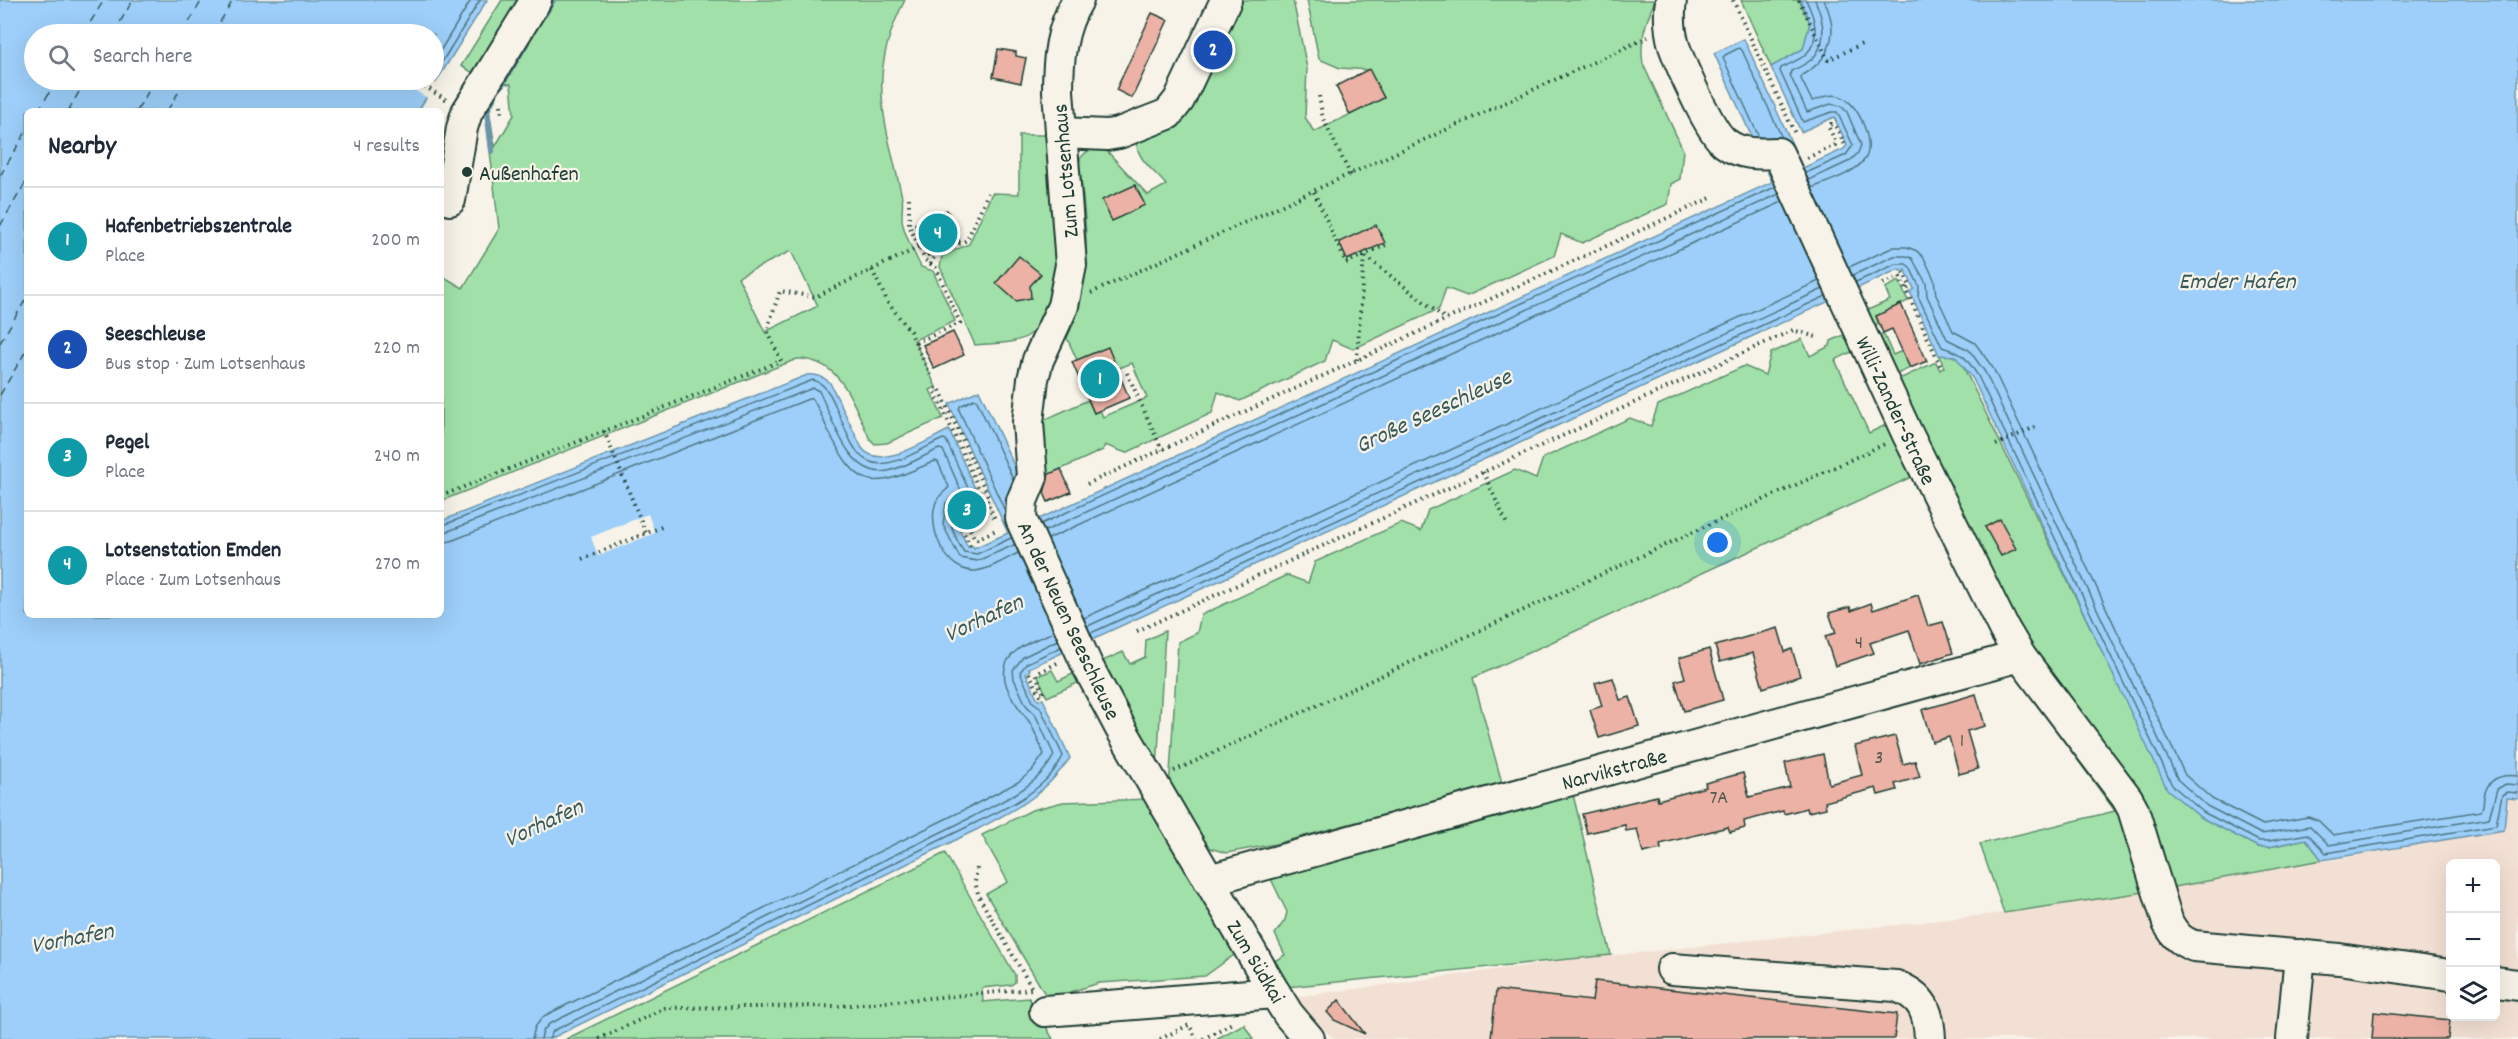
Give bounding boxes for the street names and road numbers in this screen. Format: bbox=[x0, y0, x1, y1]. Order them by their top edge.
street label: Zum Lotsenhaus bbox=[1046, 102, 1089, 239]
street label: Willi-Zander-Straße bbox=[1846, 332, 1942, 491]
street label: An der Neuen Seeschleuse bbox=[1007, 517, 1127, 726]
street label: Narvikstraße bbox=[1559, 742, 1671, 800]
street label: Zum Südkai bbox=[1217, 915, 1291, 1010]

